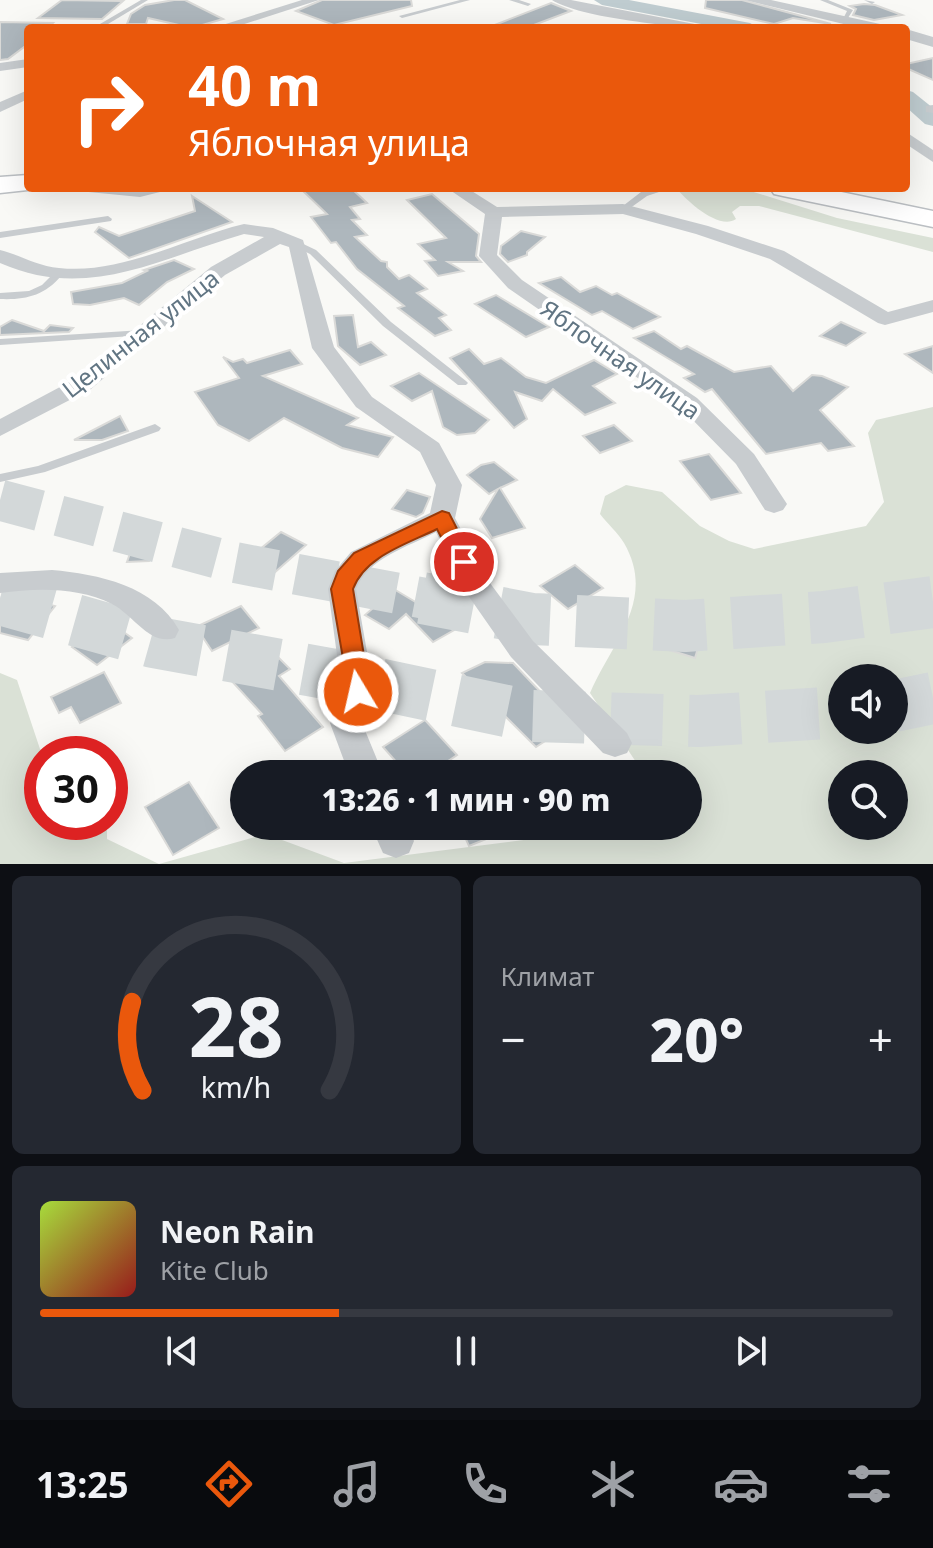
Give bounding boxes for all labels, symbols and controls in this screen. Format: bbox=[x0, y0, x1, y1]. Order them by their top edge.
text: 40 m bbox=[188, 46, 321, 122]
icon: right bbox=[56, 56, 160, 160]
text: Яблочная улица bbox=[188, 118, 470, 167]
street label: Целинная улица bbox=[55, 261, 225, 405]
street label: Яблочная улица bbox=[534, 292, 708, 426]
pin bbox=[430, 528, 498, 596]
icon: arrive bbox=[442, 540, 486, 584]
position arrow bbox=[316, 650, 400, 734]
map controls bbox=[828, 664, 908, 840]
button: sound bbox=[828, 664, 908, 744]
speed limit sign: 30 bbox=[24, 736, 128, 840]
button: search bbox=[828, 760, 908, 840]
text: 13:26 · 1 мин · 90 m bbox=[322, 779, 610, 820]
text: Климат bbox=[501, 958, 594, 994]
text: 28 bbox=[189, 968, 284, 1081]
text: 20° bbox=[649, 998, 744, 1080]
text: − bbox=[501, 1009, 526, 1069]
text: + bbox=[868, 1009, 893, 1069]
text: km/h bbox=[201, 1067, 271, 1106]
text: Neon Rain bbox=[160, 1211, 314, 1252]
text: Kite Club bbox=[160, 1252, 269, 1288]
icon: previous bbox=[160, 1329, 204, 1373]
icon: pause bbox=[444, 1329, 488, 1373]
icon: next bbox=[729, 1329, 773, 1373]
icon: directions bbox=[201, 1456, 257, 1512]
icon: music bbox=[329, 1456, 385, 1512]
icon: phone bbox=[457, 1456, 513, 1512]
icon: climate bbox=[585, 1456, 641, 1512]
icon: car bbox=[713, 1456, 769, 1512]
icon: filters bbox=[841, 1456, 897, 1512]
text: 13:25 bbox=[36, 1460, 129, 1509]

